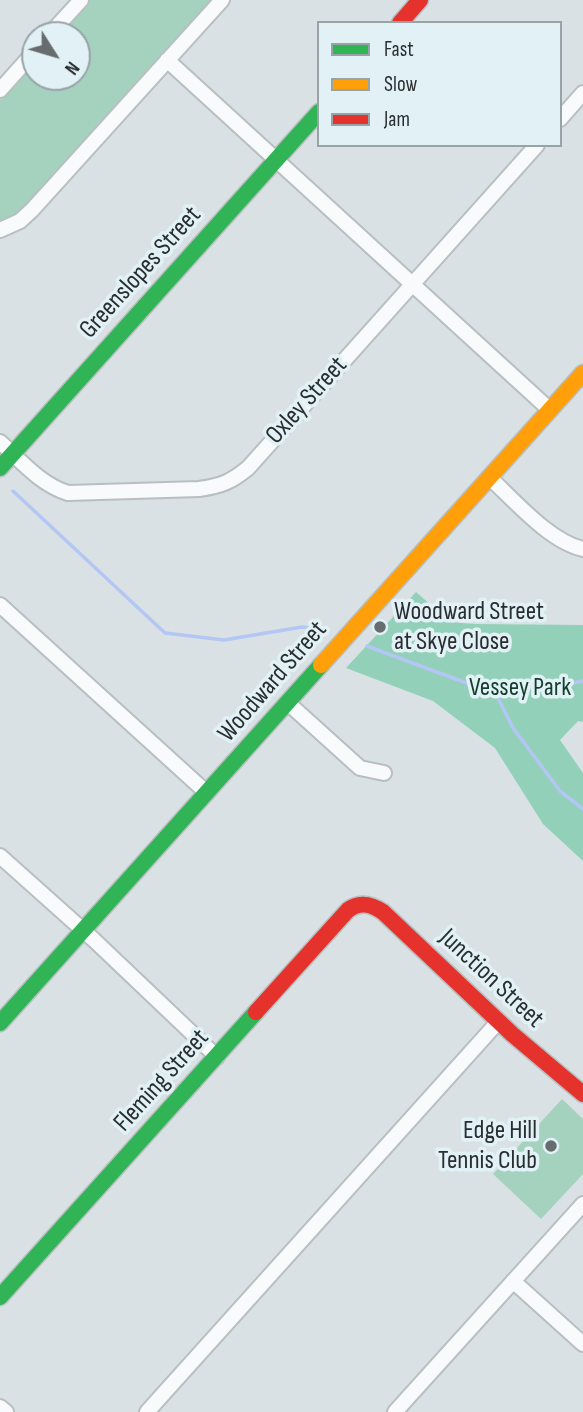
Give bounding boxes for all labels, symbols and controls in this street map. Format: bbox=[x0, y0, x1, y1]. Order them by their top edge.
north arrow bbox=[21, 21, 91, 91]
legend bbox=[317, 21, 562, 147]
text: Fast bbox=[384, 37, 414, 62]
text: N bbox=[59, 57, 84, 79]
text: Slow bbox=[384, 72, 417, 97]
text: Jam bbox=[384, 107, 410, 132]
street label: Greenslopes Street bbox=[74, 201, 208, 345]
street label: Oxley Street bbox=[260, 351, 354, 451]
place label: Woodward Street at Skye Close bbox=[394, 596, 544, 658]
street label: Woodward Street bbox=[212, 615, 334, 749]
marker: Woodward Street at Skye Close bbox=[372, 619, 388, 635]
park label: Vessey Park bbox=[469, 672, 571, 704]
street label: Junction Street bbox=[432, 923, 550, 1035]
street label: Fleming Street bbox=[108, 1023, 216, 1139]
place label: Edge Hill Tennis Club bbox=[438, 1115, 537, 1176]
marker: Edge Hill Tennis Club bbox=[543, 1138, 559, 1154]

